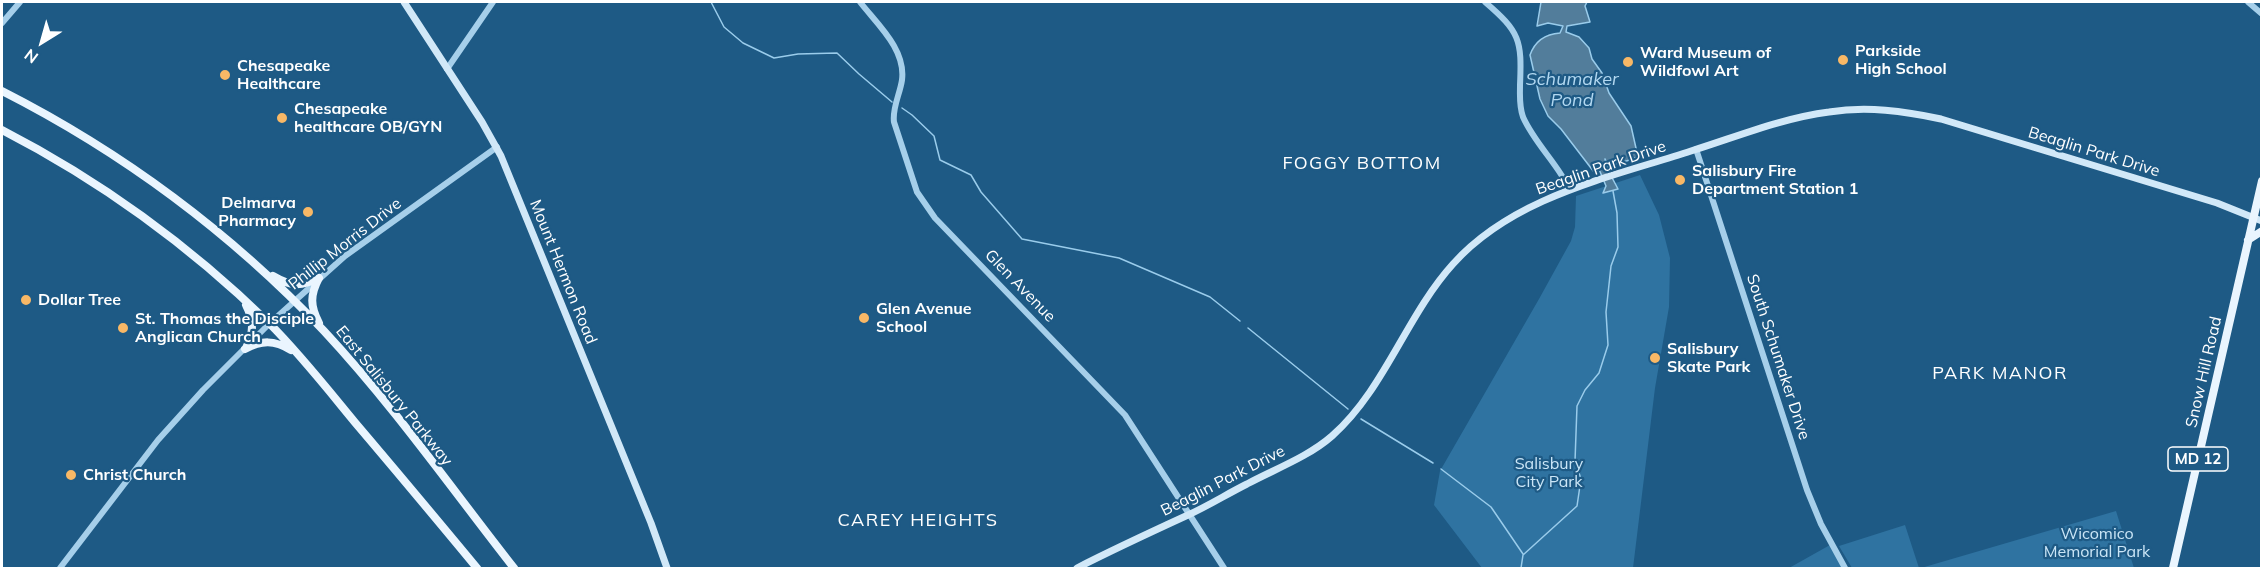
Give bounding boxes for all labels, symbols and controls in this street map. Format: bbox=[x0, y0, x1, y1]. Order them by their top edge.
north arrow bbox=[12, 12, 72, 72]
place label: Parkside High School bbox=[1855, 41, 1947, 79]
place label: Ward Museum of Wildfowl Art bbox=[1640, 43, 1771, 81]
text: N bbox=[20, 45, 42, 68]
marker: Parkside High School bbox=[1836, 53, 1850, 67]
marker: Ward Museum of Wildfowl Art bbox=[1621, 55, 1635, 69]
place label: Chesapeake Healthcare bbox=[237, 56, 330, 94]
marker: Chesapeake Healthcare bbox=[218, 68, 232, 82]
water label: Schumaker Pond bbox=[1525, 69, 1619, 112]
place label: Chesapeake healthcare OB/GYN bbox=[294, 99, 442, 137]
marker: Chesapeake healthcare OB/GYN bbox=[275, 111, 289, 125]
street label: Beaglin Park Drive bbox=[2026, 123, 2162, 181]
street label: Beaglin Park Drive bbox=[1533, 137, 1669, 199]
district label: FOGGY BOTTOM bbox=[1282, 153, 1442, 175]
place label: Salisbury Fire Department Station 1 bbox=[1692, 161, 1858, 199]
marker: Salisbury Fire Department Station 1 bbox=[1673, 173, 1687, 187]
place label: Delmarva Pharmacy bbox=[218, 193, 296, 231]
street label: Phillip Morris Drive bbox=[285, 194, 405, 294]
street label: Mount Hermon Road bbox=[525, 197, 601, 347]
marker: Delmarva Pharmacy bbox=[301, 205, 315, 219]
street label: Glen Avenue bbox=[981, 246, 1059, 326]
street label: South Schumaker Drive bbox=[1742, 272, 1814, 442]
place label: Dollar Tree bbox=[38, 290, 121, 310]
marker: Dollar Tree bbox=[19, 293, 33, 307]
place label: Glen Avenue School bbox=[876, 299, 972, 337]
place label: St. Thomas the Disciple Anglican Church bbox=[135, 309, 314, 347]
marker: Glen Avenue School bbox=[857, 311, 871, 325]
street label: Snow Hill Road bbox=[2182, 315, 2226, 429]
marker: St. Thomas the Disciple Anglican Church bbox=[116, 321, 130, 335]
street label: East Salisbury Parkway bbox=[332, 322, 456, 470]
place label: Salisbury Skate Park bbox=[1667, 339, 1750, 377]
marker: Salisbury Skate Park bbox=[1648, 351, 1662, 365]
district label: PARK MANOR bbox=[1932, 363, 2068, 385]
street label: Beaglin Park Drive bbox=[1158, 441, 1288, 521]
road number: MD 12 bbox=[2168, 447, 2228, 471]
park label: Salisbury City Park bbox=[1515, 454, 1583, 492]
place label: Christ Church bbox=[83, 465, 186, 485]
marker: Christ Church bbox=[64, 468, 78, 482]
district label: CAREY HEIGHTS bbox=[838, 510, 998, 532]
park label: Wicomico Memorial Park bbox=[2044, 524, 2150, 562]

